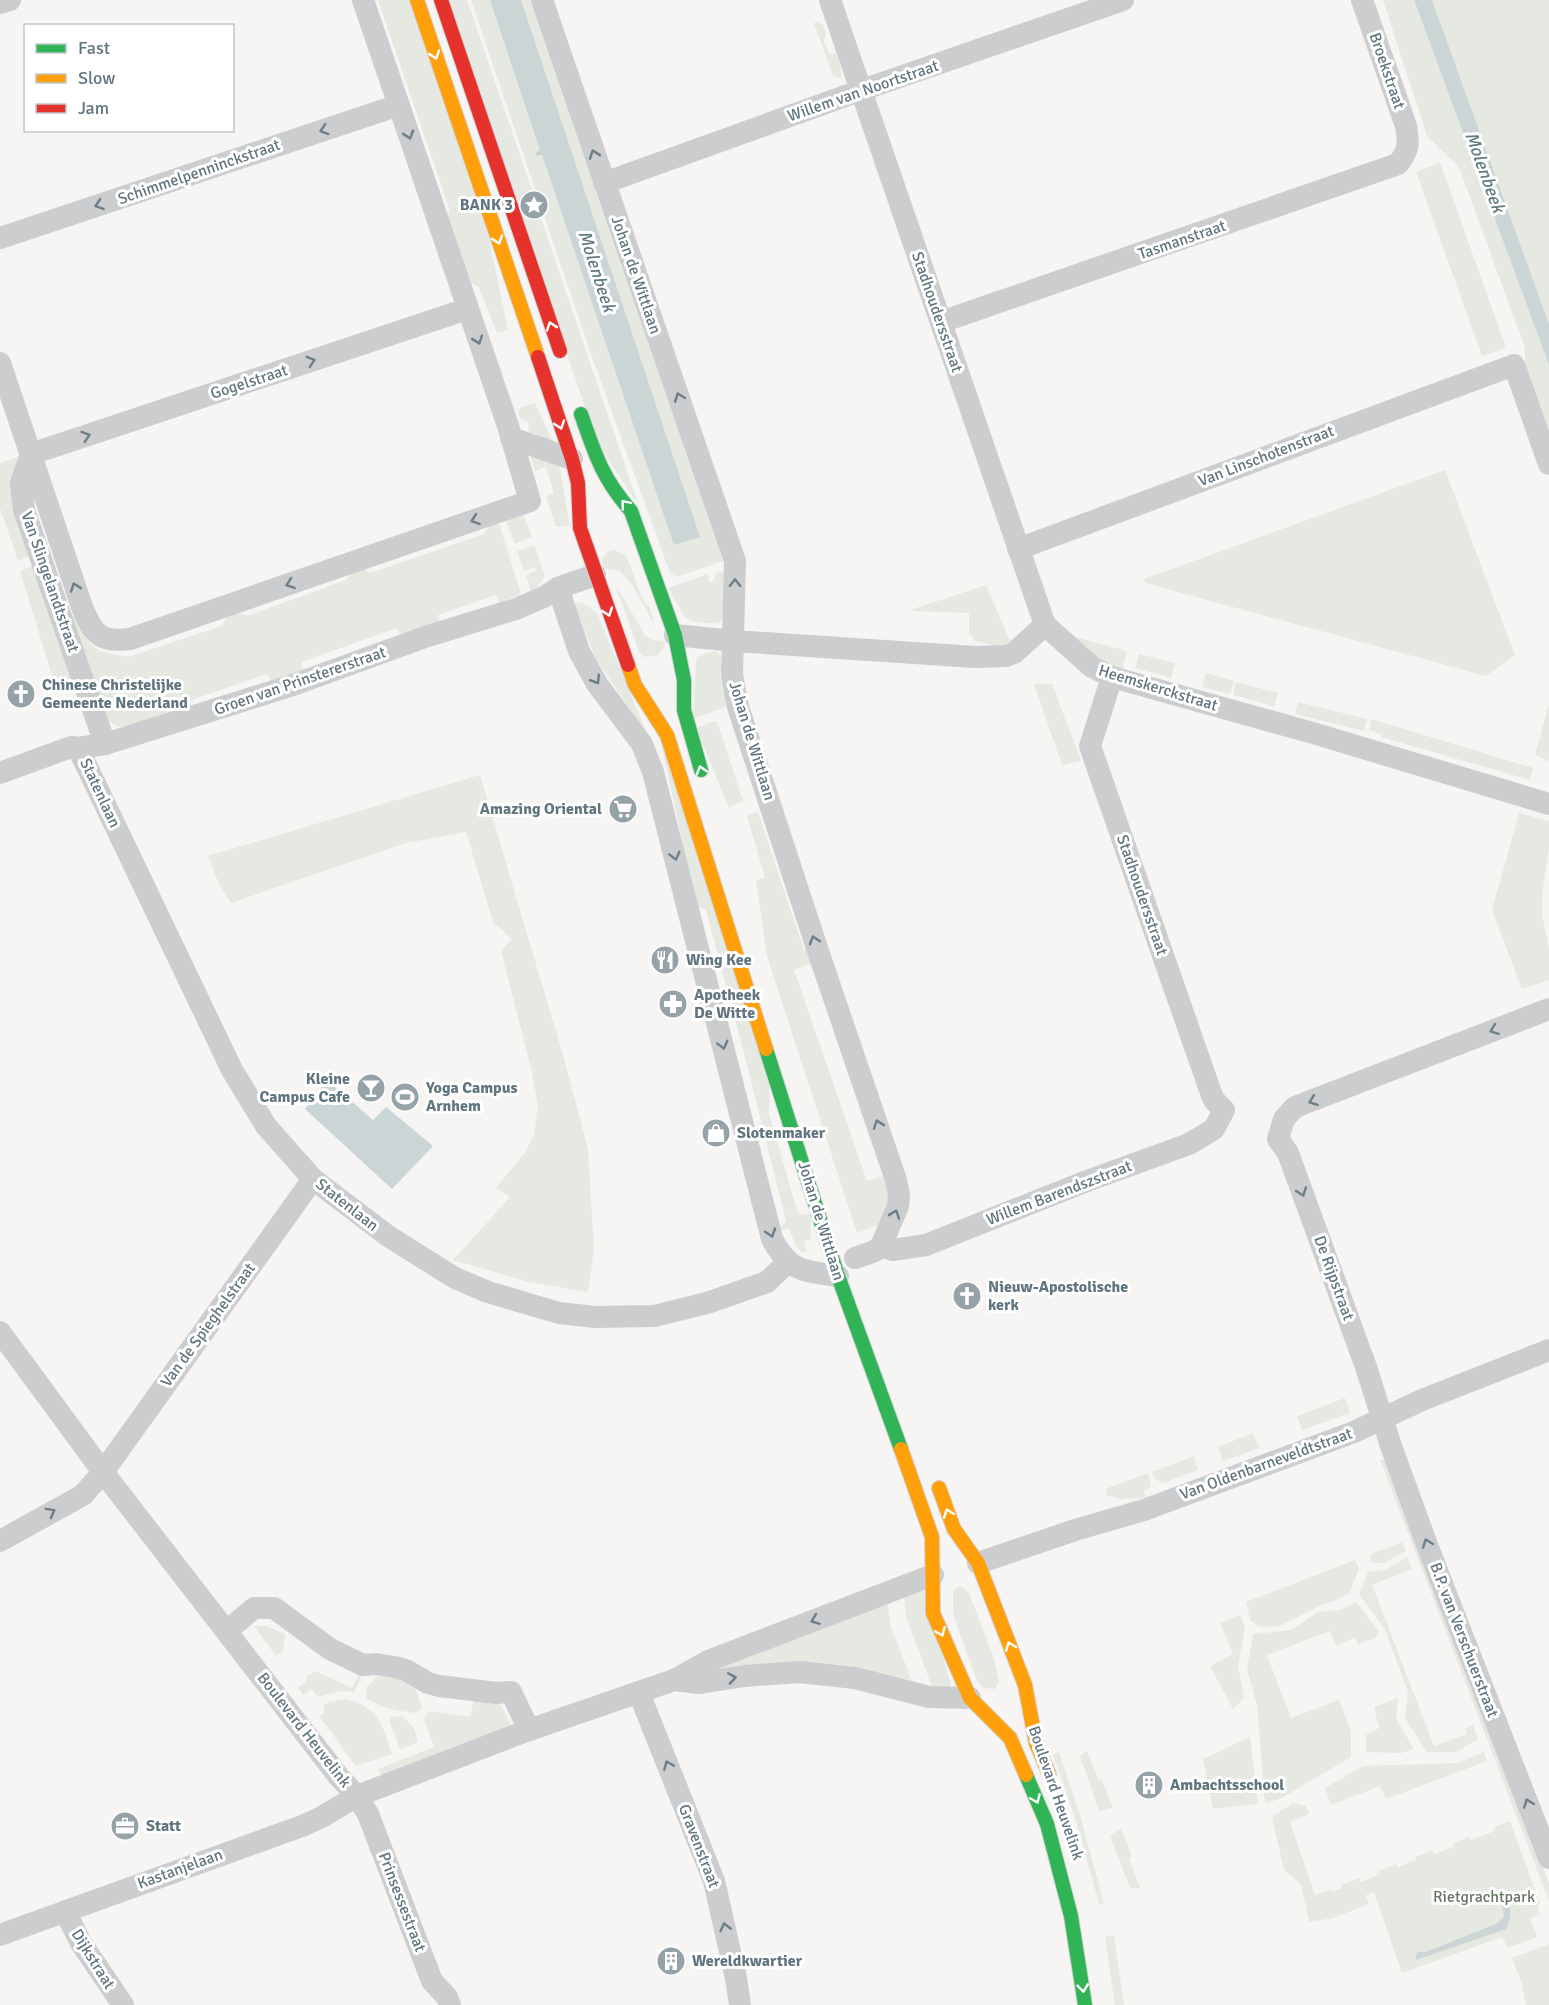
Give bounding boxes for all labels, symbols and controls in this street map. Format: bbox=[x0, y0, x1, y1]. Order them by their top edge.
legend bbox=[24, 24, 234, 132]
street label: Broekstraat bbox=[1365, 30, 1410, 112]
text: Fast bbox=[78, 37, 110, 59]
one-way arrow bbox=[428, 49, 441, 60]
street label: Willem van Noortstraat bbox=[785, 56, 941, 126]
text: Slow bbox=[78, 67, 115, 89]
text: Jam bbox=[78, 97, 109, 119]
one-way arrow bbox=[319, 123, 329, 135]
one-way arrow bbox=[402, 129, 414, 140]
water label: Molenbeek bbox=[1460, 129, 1510, 217]
street label: Schimmelpenninckstraat bbox=[115, 135, 283, 209]
one-way arrow bbox=[589, 149, 602, 160]
place icon: BANK 3 bbox=[518, 189, 550, 221]
place label: BANK 3 bbox=[460, 195, 513, 215]
one-way arrow bbox=[94, 198, 105, 211]
street label: Johan de Wittlaan bbox=[606, 213, 666, 337]
street label: Tasmanstraat bbox=[1136, 216, 1229, 264]
water label: Molenbeek bbox=[574, 227, 621, 316]
one-way arrow bbox=[490, 234, 503, 245]
street label: Stadhoudersstraat bbox=[907, 249, 967, 375]
one-way arrow bbox=[546, 321, 559, 332]
one-way arrow bbox=[470, 334, 483, 345]
one-way arrow bbox=[305, 356, 316, 368]
street label: Gogelstraat bbox=[208, 360, 290, 404]
one-way arrow bbox=[673, 393, 686, 403]
one-way arrow bbox=[553, 419, 566, 430]
street label: Van Linschotenstraat bbox=[1195, 421, 1337, 491]
one-way arrow bbox=[80, 430, 91, 443]
one-way arrow bbox=[621, 500, 632, 511]
street label: Van Slingelandtstraat bbox=[17, 509, 84, 655]
one-way arrow bbox=[470, 513, 481, 526]
one-way arrow bbox=[286, 576, 296, 589]
one-way arrow bbox=[729, 578, 741, 587]
one-way arrow bbox=[70, 582, 83, 593]
one-way arrow bbox=[601, 606, 614, 617]
street label: Groen van Prinstererstraat bbox=[212, 642, 389, 720]
street label: Heemskerckstraat bbox=[1096, 660, 1220, 716]
one-way arrow bbox=[589, 674, 601, 684]
place label: Chinese Christelijke Gemeente Nederland bbox=[42, 675, 188, 713]
church icon: Chinese Christelijke Gemeente Nederland bbox=[5, 678, 37, 710]
street label: Johan de Wittlaan bbox=[724, 679, 780, 803]
street label: Statenlaan bbox=[75, 755, 125, 831]
one-way arrow bbox=[696, 765, 708, 776]
supermarket icon: Amazing Oriental bbox=[607, 793, 639, 825]
place label: Amazing Oriental bbox=[480, 799, 602, 819]
street label: Stadhoudersstraat bbox=[1112, 832, 1172, 958]
one-way arrow bbox=[667, 850, 680, 860]
one-way arrow bbox=[809, 935, 822, 946]
restaurant icon: Wing Kee bbox=[649, 944, 681, 976]
place label: Wing Kee bbox=[686, 950, 752, 970]
place label: Apotheek De Witte bbox=[694, 985, 761, 1023]
pharmacy icon: Apotheek De Witte bbox=[657, 988, 689, 1020]
one-way arrow bbox=[1490, 1023, 1501, 1035]
one-way arrow bbox=[715, 1039, 728, 1049]
place label: Kleine Campus Cafe bbox=[260, 1069, 350, 1107]
bar icon: Kleine Campus Cafe bbox=[355, 1072, 387, 1104]
place label: Yoga Campus Arnhem bbox=[425, 1078, 518, 1116]
sports icon: Yoga Campus Arnhem bbox=[389, 1081, 421, 1113]
one-way arrow bbox=[1308, 1093, 1319, 1106]
shop icon: Slotenmaker bbox=[700, 1117, 732, 1149]
one-way arrow bbox=[872, 1119, 885, 1130]
place label: Slotenmaker bbox=[737, 1123, 826, 1143]
street label: Willem Barendszstraat bbox=[984, 1156, 1135, 1230]
street label: Johan de Wittlaan bbox=[793, 1159, 849, 1283]
street label: Statenlaan bbox=[312, 1174, 382, 1236]
one-way arrow bbox=[1295, 1186, 1308, 1197]
one-way arrow bbox=[888, 1209, 901, 1220]
one-way arrow bbox=[764, 1227, 776, 1238]
street label: De Rijpstraat bbox=[1309, 1233, 1359, 1324]
street label: Van de Spieghelstraat bbox=[156, 1259, 260, 1391]
place label: Nieuw-Apostolische kerk bbox=[988, 1277, 1128, 1315]
church icon: Nieuw-Apostolische kerk bbox=[951, 1280, 983, 1312]
street label: Van Oldenbarneveldtstraat bbox=[1177, 1423, 1355, 1505]
one-way arrow bbox=[45, 1508, 55, 1520]
one-way arrow bbox=[943, 1508, 956, 1519]
one-way arrow bbox=[1421, 1539, 1434, 1549]
street label: B.P. van Verschuerstraat bbox=[1425, 1560, 1503, 1721]
one-way arrow bbox=[810, 1613, 821, 1626]
one-way arrow bbox=[934, 1626, 946, 1637]
one-way arrow bbox=[1005, 1641, 1017, 1652]
street label: Boulevard Heuvelink bbox=[253, 1668, 355, 1792]
one-way arrow bbox=[728, 1672, 737, 1684]
street label: Boulevard Heuvelink bbox=[1024, 1723, 1088, 1863]
one-way arrow bbox=[663, 1760, 675, 1771]
building icon: Ambachtsschool bbox=[1133, 1769, 1165, 1801]
place label: Ambachtsschool bbox=[1170, 1775, 1284, 1795]
one-way arrow bbox=[1029, 1792, 1041, 1803]
one-way arrow bbox=[1523, 1799, 1535, 1810]
street label: Gravenstraat bbox=[674, 1801, 724, 1891]
office icon: Statt bbox=[109, 1810, 141, 1842]
place label: Statt bbox=[146, 1816, 181, 1836]
street label: Kastanjelaan bbox=[135, 1844, 225, 1894]
street label: Prinsessestraat bbox=[374, 1849, 430, 1955]
park label: Rietgrachtpark bbox=[1433, 1887, 1535, 1907]
one-way arrow bbox=[719, 1922, 732, 1932]
street label: Dijkstraat bbox=[67, 1925, 119, 1993]
building icon: Wereldkwartier bbox=[655, 1945, 687, 1977]
place label: Wereldkwartier bbox=[692, 1951, 803, 1971]
one-way arrow bbox=[1076, 1983, 1089, 1992]

